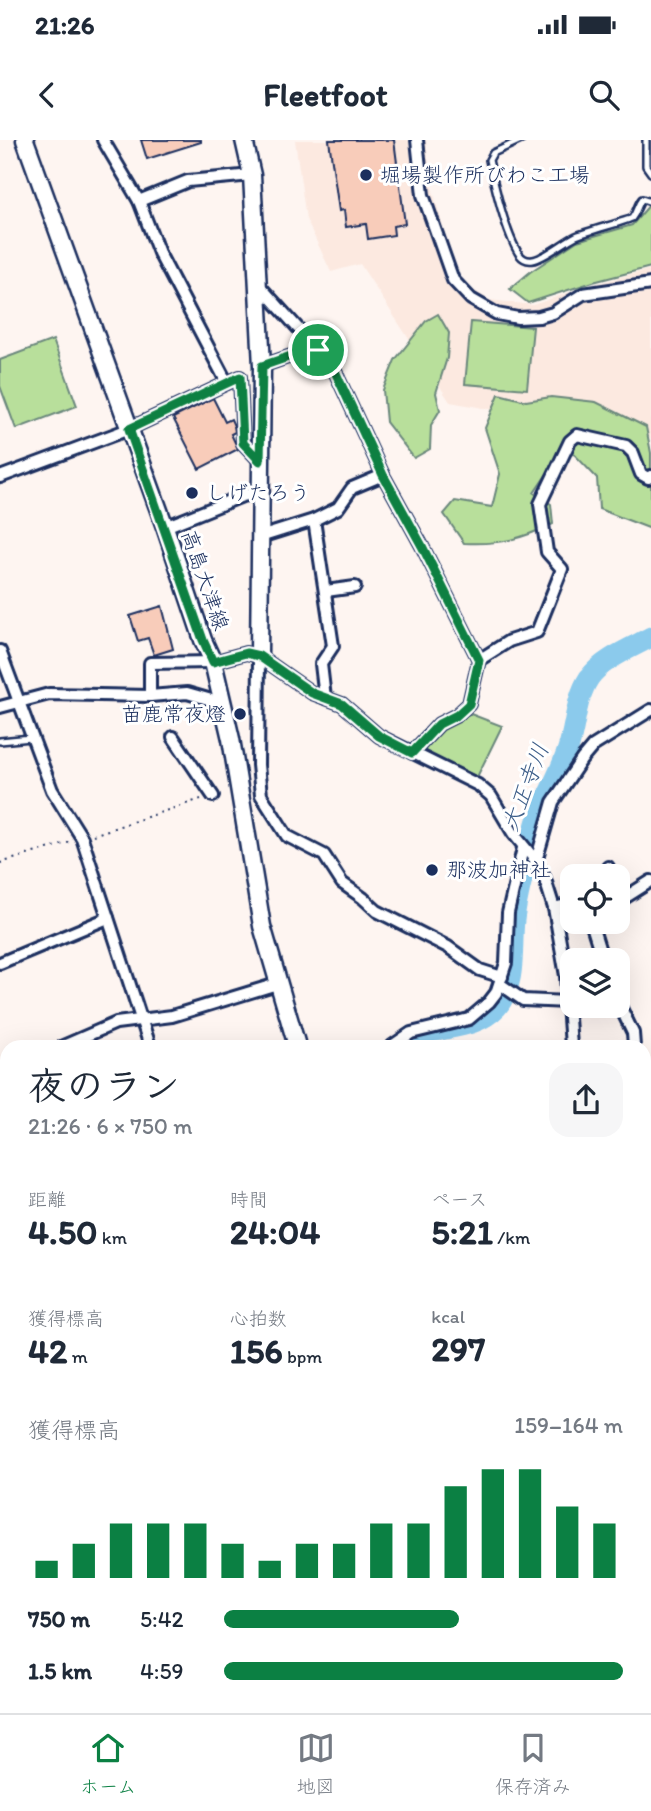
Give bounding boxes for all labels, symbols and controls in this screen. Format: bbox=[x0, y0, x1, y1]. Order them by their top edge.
text: 21:26 bbox=[35, 9, 95, 41]
icon: back bbox=[28, 76, 66, 114]
text: Fleetfoot bbox=[263, 76, 388, 114]
icon: search bbox=[585, 76, 623, 114]
place label: 堀場製作所びわこ工場 bbox=[380, 162, 590, 187]
marker: 堀場製作所びわこ工場 bbox=[358, 167, 374, 183]
pin bbox=[288, 320, 348, 380]
icon: arrive bbox=[299, 331, 337, 369]
place label: しげたろう bbox=[206, 480, 311, 505]
marker: しげたろう bbox=[184, 485, 200, 501]
street label: 高島大津線 bbox=[177, 526, 234, 634]
place label: 苗鹿常夜燈 bbox=[121, 701, 226, 726]
marker: 苗鹿常夜燈 bbox=[232, 706, 248, 722]
water label: 大正寺川 bbox=[495, 739, 555, 835]
place label: 那波加神社 bbox=[446, 857, 551, 882]
marker: 那波加神社 bbox=[424, 862, 440, 878]
map controls bbox=[560, 864, 630, 1018]
button: locate bbox=[560, 864, 630, 934]
button: layers bbox=[560, 948, 630, 1018]
text: 夜のラン bbox=[28, 1063, 180, 1109]
button: share bbox=[549, 1063, 623, 1137]
text: 21:26 · 6 × 750 m bbox=[28, 1112, 192, 1140]
text: 距離 bbox=[28, 1188, 66, 1211]
text: 時間 bbox=[230, 1188, 268, 1211]
text: ペース bbox=[431, 1188, 487, 1211]
text: 4.50 bbox=[28, 1211, 98, 1253]
text: 24:04 bbox=[230, 1211, 320, 1253]
text: 5:21 bbox=[431, 1211, 493, 1253]
text: km bbox=[98, 1226, 127, 1249]
text: /km bbox=[493, 1226, 530, 1249]
text: kcal bbox=[431, 1305, 465, 1328]
text: 獲得標高 bbox=[28, 1307, 104, 1330]
text: 心拍数 bbox=[230, 1307, 287, 1330]
text: 297 bbox=[431, 1328, 485, 1370]
text: 42 bbox=[28, 1330, 67, 1372]
text: 156 bbox=[230, 1330, 283, 1372]
text: m bbox=[67, 1345, 88, 1368]
text: bpm bbox=[283, 1345, 322, 1368]
text: 159–164 m bbox=[514, 1411, 623, 1439]
text: 獲得標高 bbox=[28, 1416, 120, 1444]
text: 750 m bbox=[28, 1605, 90, 1633]
text: 5:42 bbox=[140, 1605, 184, 1633]
text: 1.5 km bbox=[28, 1657, 92, 1685]
text: 4:59 bbox=[140, 1657, 184, 1685]
tab: ホーム bbox=[80, 1729, 136, 1798]
tab: 地図 bbox=[297, 1729, 335, 1798]
tab: 保存済み bbox=[495, 1729, 571, 1798]

